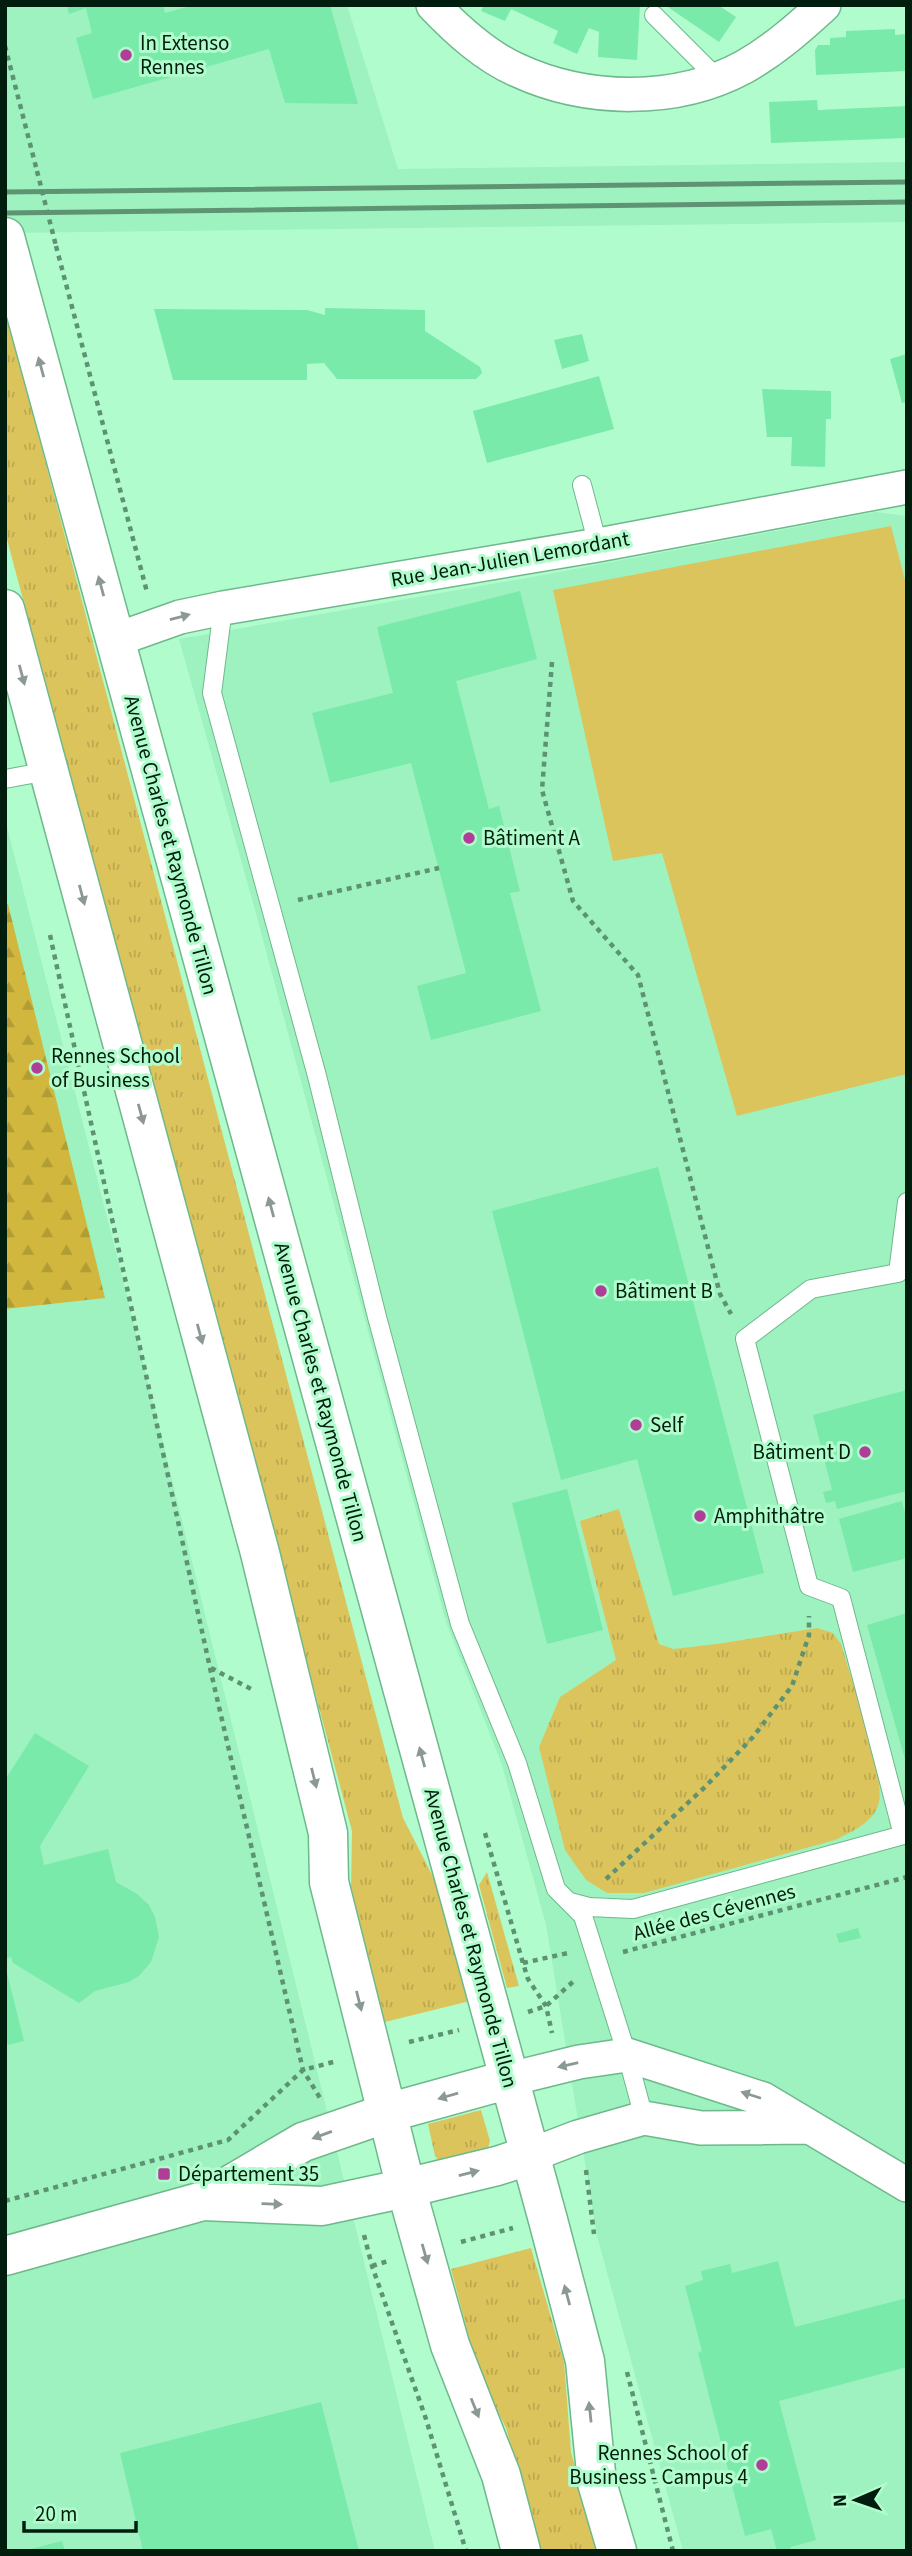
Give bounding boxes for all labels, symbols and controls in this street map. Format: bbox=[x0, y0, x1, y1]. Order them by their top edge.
place label: In Extenso Rennes bbox=[140, 28, 229, 82]
marker: In Extenso Rennes bbox=[118, 47, 134, 63]
one-way arrow bbox=[35, 356, 45, 377]
street label: Rue Jean-Julien Lemordant bbox=[388, 523, 632, 595]
one-way arrow bbox=[95, 575, 105, 596]
one-way arrow bbox=[169, 612, 190, 622]
one-way arrow bbox=[17, 664, 28, 686]
street label: Avenue Charles et Raymonde Tillon bbox=[116, 692, 226, 998]
place label: Bâtiment A bbox=[483, 823, 581, 853]
marker: Bâtiment A bbox=[461, 830, 477, 846]
one-way arrow bbox=[77, 884, 88, 906]
place label: Rennes School of Business bbox=[51, 1041, 180, 1095]
marker: Rennes School of Business bbox=[29, 1060, 45, 1076]
one-way arrow bbox=[136, 1103, 147, 1125]
one-way arrow bbox=[265, 1196, 276, 1218]
street label: Avenue Charles et Raymonde Tillon bbox=[266, 1239, 376, 1545]
place label: Bâtiment B bbox=[615, 1276, 713, 1306]
marker: Bâtiment B bbox=[593, 1283, 609, 1299]
one-way arrow bbox=[196, 1324, 206, 1345]
place label: Self bbox=[650, 1410, 684, 1440]
marker: Self bbox=[628, 1417, 644, 1433]
place label: Bâtiment D bbox=[753, 1437, 851, 1467]
marker: Bâtiment D bbox=[857, 1444, 873, 1460]
place label: Amphithâtre bbox=[714, 1501, 824, 1531]
marker: Amphithâtre bbox=[692, 1508, 708, 1524]
one-way arrow bbox=[416, 1747, 426, 1768]
one-way arrow bbox=[309, 1768, 320, 1790]
street label: Avenue Charles et Raymonde Tillon bbox=[416, 1785, 526, 2091]
street label: Allée des Cévennes bbox=[629, 1876, 799, 1948]
one-way arrow bbox=[354, 1990, 364, 2011]
one-way arrow bbox=[557, 2059, 579, 2070]
one-way arrow bbox=[741, 2090, 762, 2100]
one-way arrow bbox=[437, 2091, 459, 2102]
one-way arrow bbox=[311, 2130, 332, 2141]
place label: Département 35 bbox=[178, 2159, 319, 2189]
marker: Département 35 bbox=[156, 2166, 172, 2182]
one-way arrow bbox=[458, 2167, 480, 2178]
one-way arrow bbox=[261, 2199, 283, 2210]
one-way arrow bbox=[420, 2243, 430, 2264]
one-way arrow bbox=[561, 2284, 572, 2306]
one-way arrow bbox=[469, 2398, 480, 2419]
one-way arrow bbox=[584, 2401, 595, 2423]
place label: Rennes School of Business - Campus 4 bbox=[569, 2438, 749, 2492]
marker: Rennes School of Business - Campus 4 bbox=[754, 2457, 770, 2473]
north arrow bbox=[821, 2465, 891, 2535]
scale bar bbox=[24, 2490, 136, 2534]
text: N bbox=[827, 2494, 854, 2507]
text: 20 m bbox=[35, 2499, 77, 2529]

